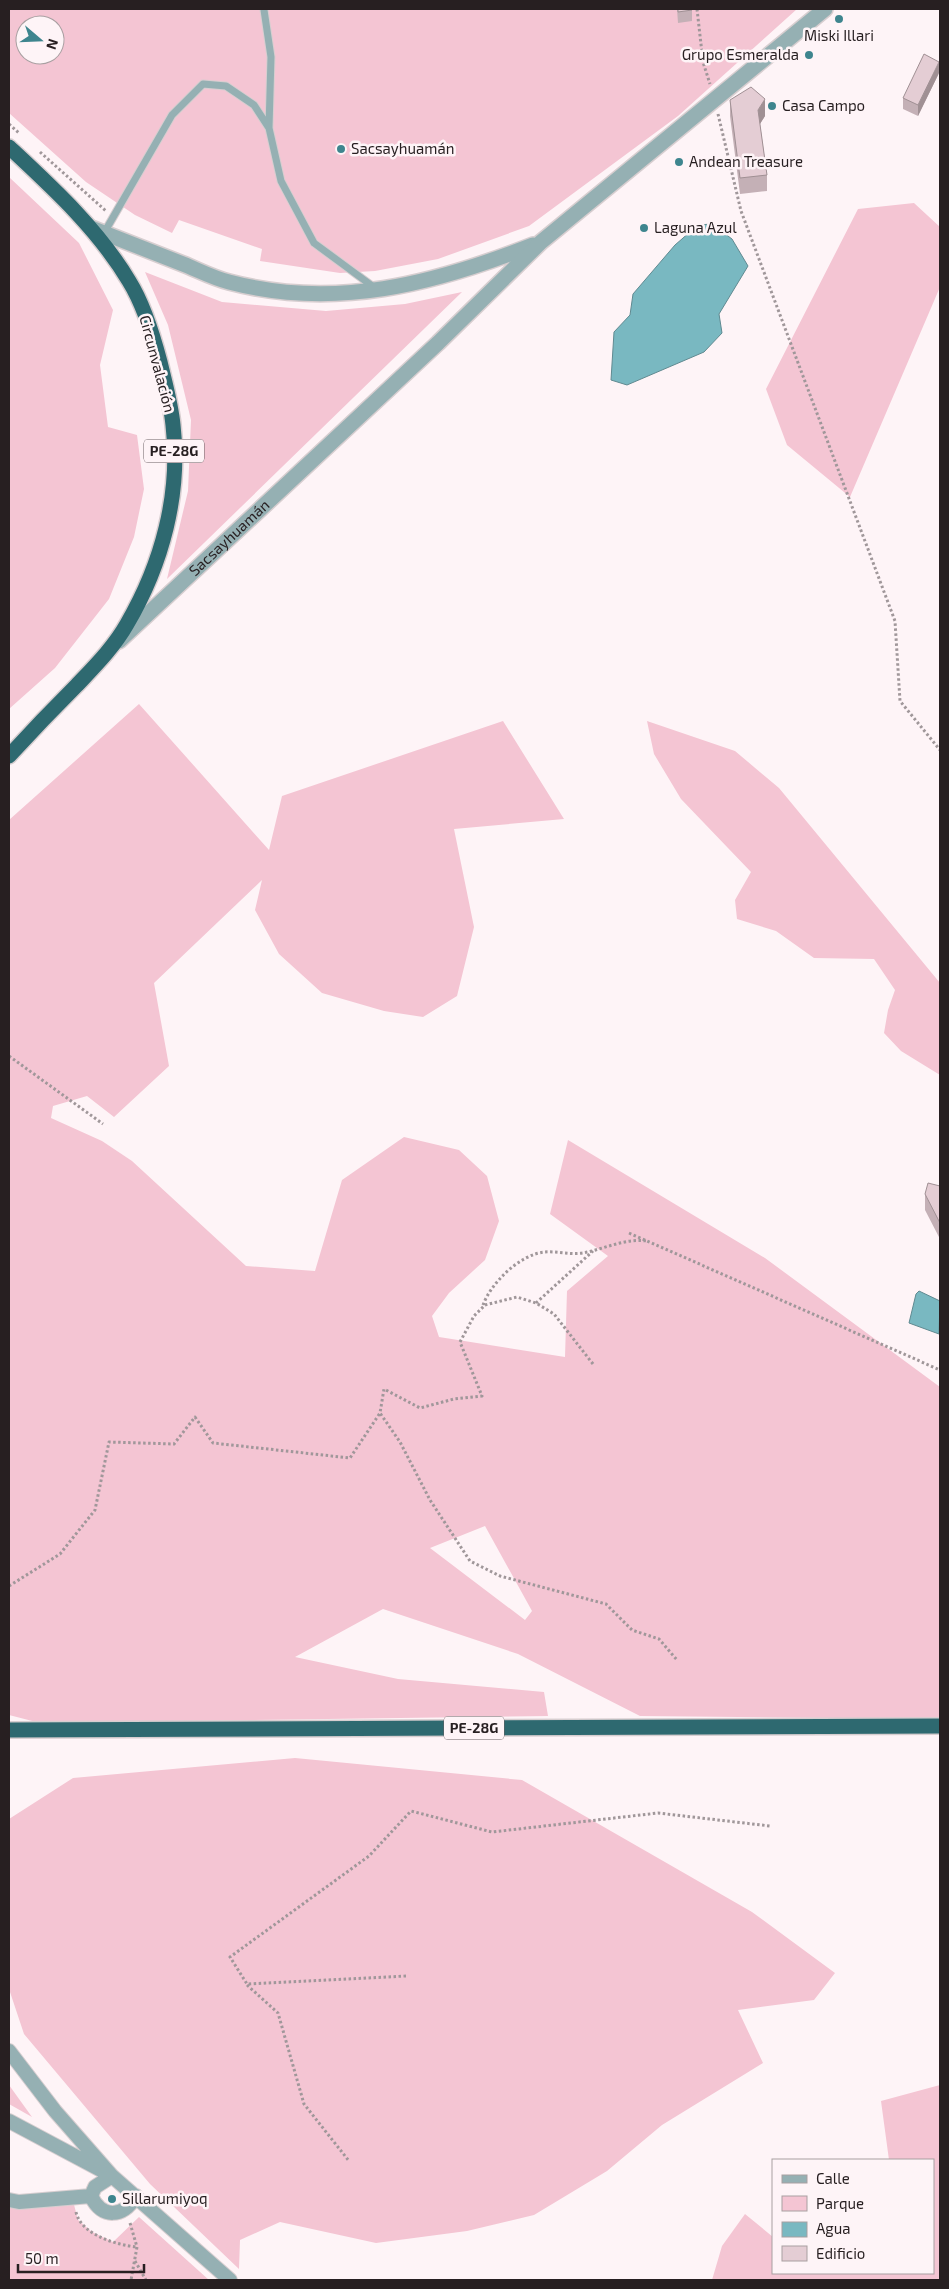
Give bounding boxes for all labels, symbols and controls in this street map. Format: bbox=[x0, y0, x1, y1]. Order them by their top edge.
marker: Miski Illari bbox=[833, 13, 845, 25]
north arrow bbox=[15, 15, 65, 65]
place label: Miski Illari bbox=[804, 26, 874, 44]
text: N bbox=[43, 37, 62, 52]
place label: Grupo Esmeralda bbox=[682, 45, 799, 63]
marker: Grupo Esmeralda bbox=[803, 49, 815, 61]
place label: Casa Campo bbox=[782, 96, 865, 114]
marker: Casa Campo bbox=[766, 100, 778, 112]
place label: Sacsayhuamán bbox=[351, 139, 454, 157]
marker: Sacsayhuamán bbox=[335, 143, 347, 155]
place label: Andean Treasure bbox=[689, 152, 803, 170]
marker: Andean Treasure bbox=[673, 156, 685, 168]
place label: Laguna Azul bbox=[654, 218, 737, 236]
marker: Laguna Azul bbox=[638, 222, 650, 234]
street label: Circunvalación bbox=[136, 313, 180, 414]
road number: PE-28G bbox=[144, 440, 204, 462]
street label: Sacsayhuamán bbox=[185, 495, 273, 579]
road number: PE-28G bbox=[444, 1716, 504, 1740]
legend bbox=[772, 2159, 934, 2274]
text: Calle bbox=[816, 2169, 850, 2187]
place label: Sillarumiyoq bbox=[122, 2189, 208, 2207]
marker: Sillarumiyoq bbox=[106, 2193, 118, 2205]
text: Parque bbox=[816, 2194, 864, 2212]
text: Agua bbox=[816, 2219, 851, 2237]
scale bar bbox=[18, 2242, 144, 2274]
text: Edificio bbox=[816, 2244, 865, 2262]
text: 50 m bbox=[25, 2249, 59, 2267]

